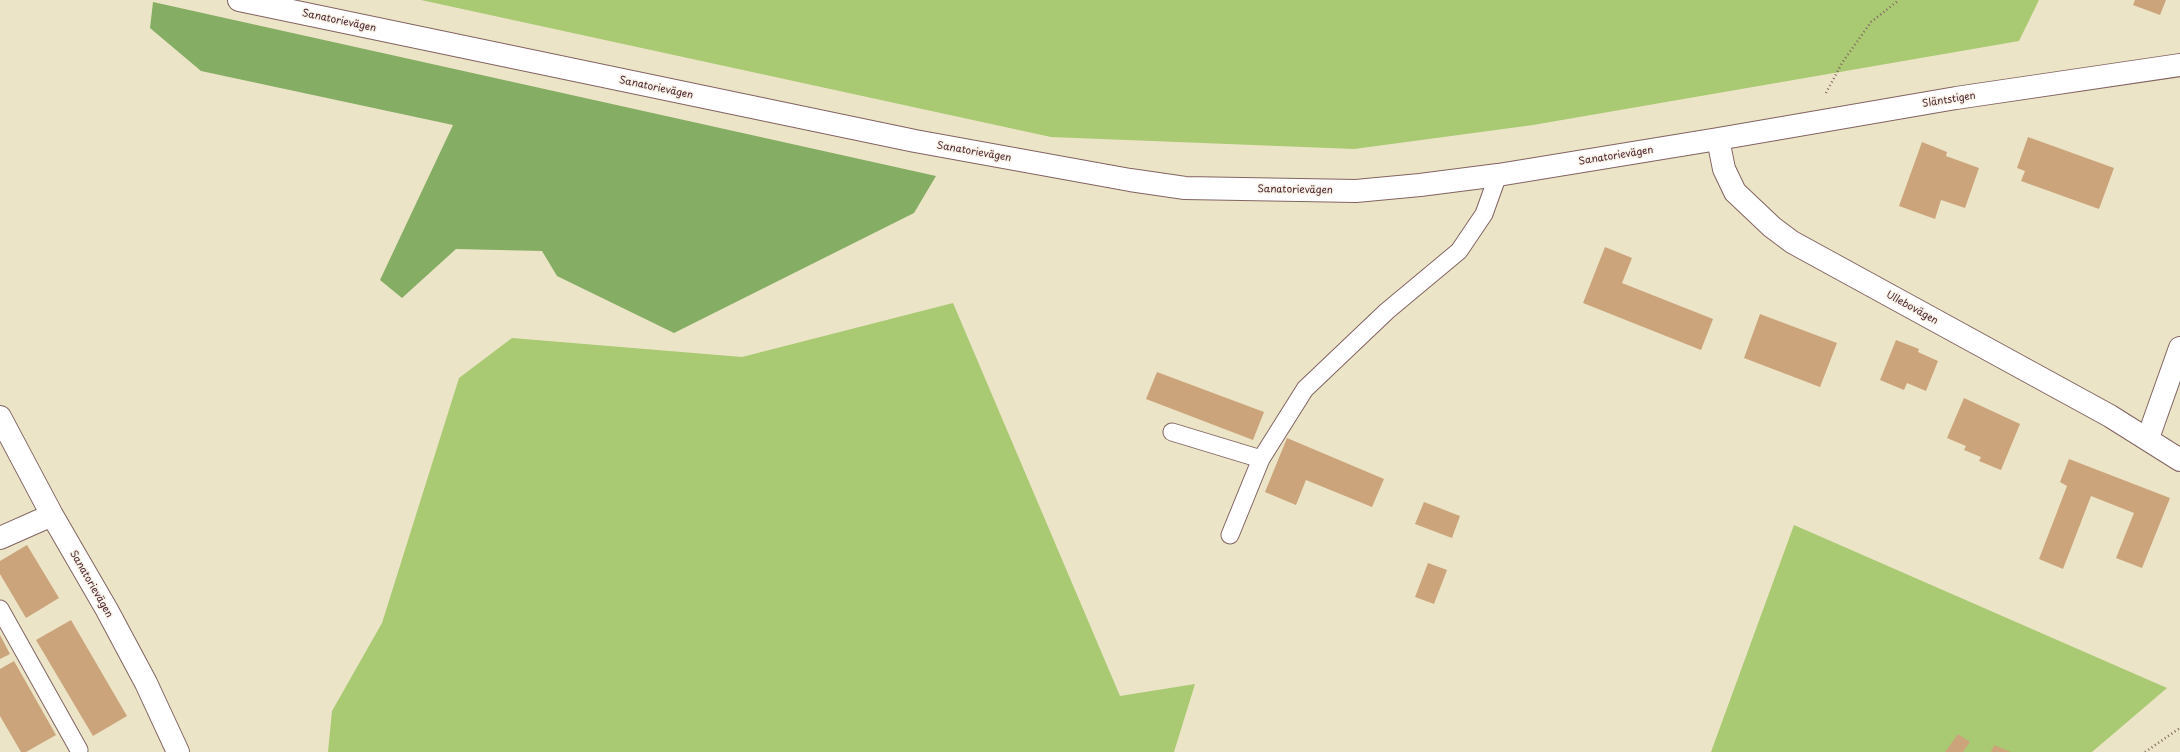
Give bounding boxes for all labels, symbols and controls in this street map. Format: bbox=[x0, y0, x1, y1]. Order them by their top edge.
street label: Sanatorievägen bbox=[301, 7, 377, 35]
street label: Sanatorievägen bbox=[618, 74, 694, 102]
street label: Släntstigen bbox=[1921, 90, 1977, 110]
street label: Sanatorievägen bbox=[936, 140, 1012, 164]
street label: Sanatorievägen bbox=[1578, 144, 1654, 168]
street label: Sanatorievägen bbox=[1257, 183, 1333, 197]
street label: Ullebovägen bbox=[1884, 289, 1940, 327]
street label: Sanatorievägen bbox=[67, 548, 115, 620]

